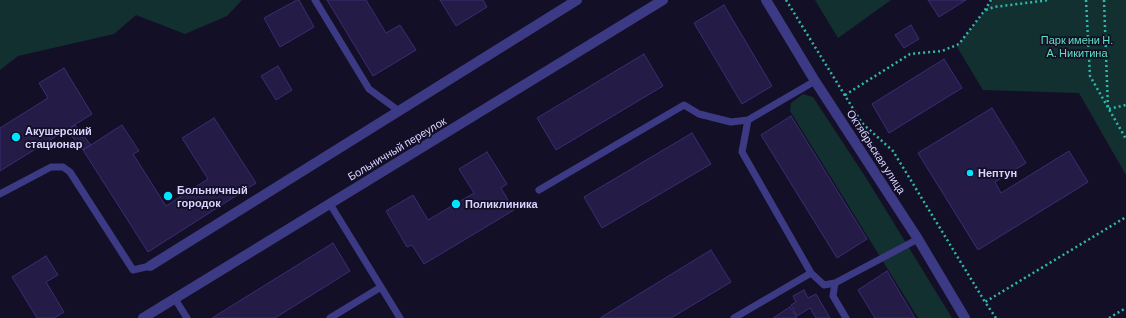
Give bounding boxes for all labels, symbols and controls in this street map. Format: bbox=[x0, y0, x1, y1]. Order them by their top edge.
park label: Парк имени Н. А. Никитина bbox=[1041, 33, 1113, 59]
street label: Октябрьская улица bbox=[844, 107, 908, 197]
street label: Больничный переулок bbox=[345, 114, 449, 184]
place label: Акушерский стационар bbox=[25, 124, 92, 150]
marker: Акушерский стационар bbox=[10, 131, 22, 143]
place label: Нептун bbox=[978, 166, 1017, 180]
marker: Нептун bbox=[965, 168, 975, 178]
place label: Больничный городок bbox=[177, 183, 248, 209]
marker: Больничный городок bbox=[162, 190, 174, 202]
place label: Поликлиника bbox=[465, 197, 538, 211]
marker: Поликлиника bbox=[450, 198, 462, 210]

